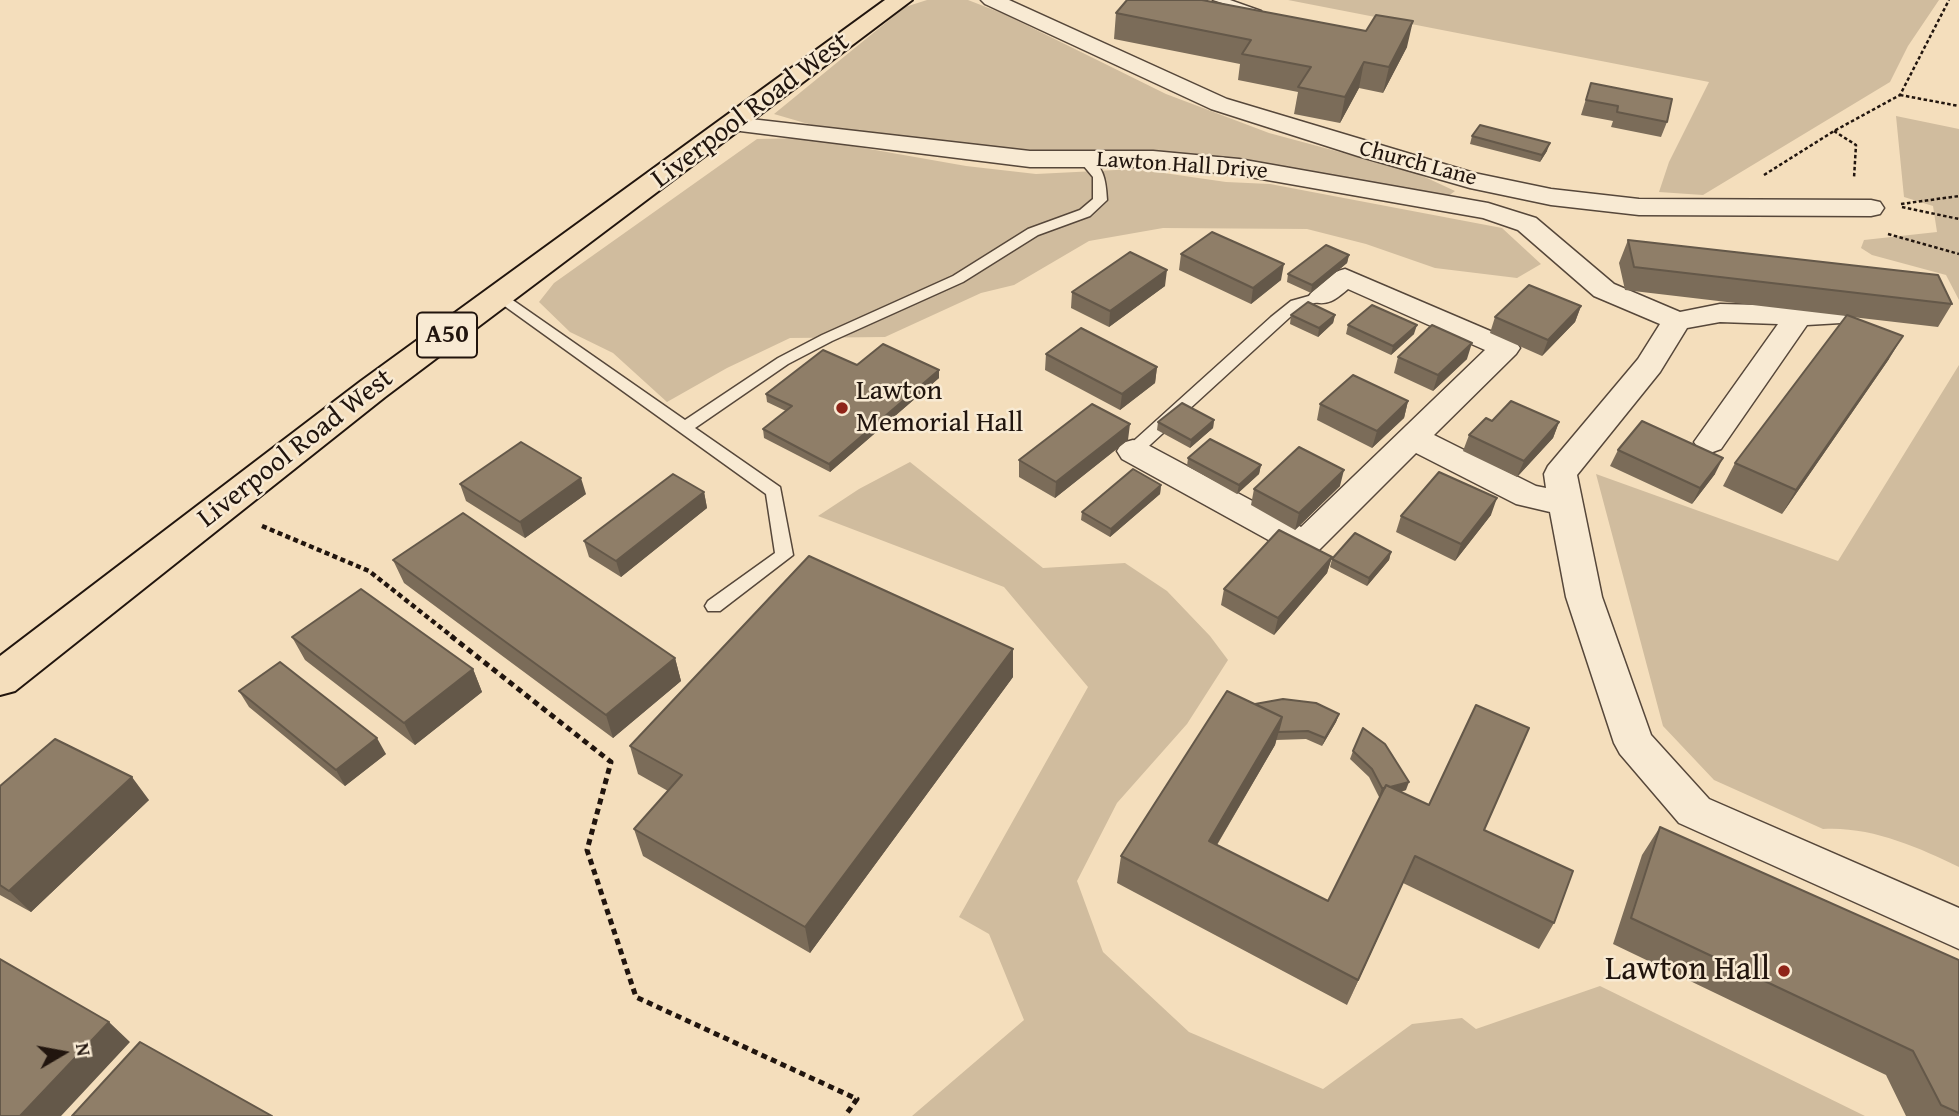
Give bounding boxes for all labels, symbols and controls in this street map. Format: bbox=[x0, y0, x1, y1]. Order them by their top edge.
street label: Liverpool Road West bbox=[646, 26, 856, 196]
street label: Church Lane bbox=[1356, 135, 1480, 193]
street label: Lawton Hall Drive bbox=[1095, 146, 1269, 186]
road number: A50 bbox=[417, 312, 477, 358]
street label: Liverpool Road West bbox=[192, 362, 400, 536]
place label: Lawton Memorial Hall bbox=[856, 375, 1023, 441]
marker: Lawton Memorial Hall bbox=[834, 400, 850, 416]
place label: Lawton Hall bbox=[1605, 951, 1770, 991]
marker: Lawton Hall bbox=[1776, 963, 1792, 979]
north arrow bbox=[28, 1018, 98, 1088]
text: N bbox=[69, 1041, 99, 1058]

